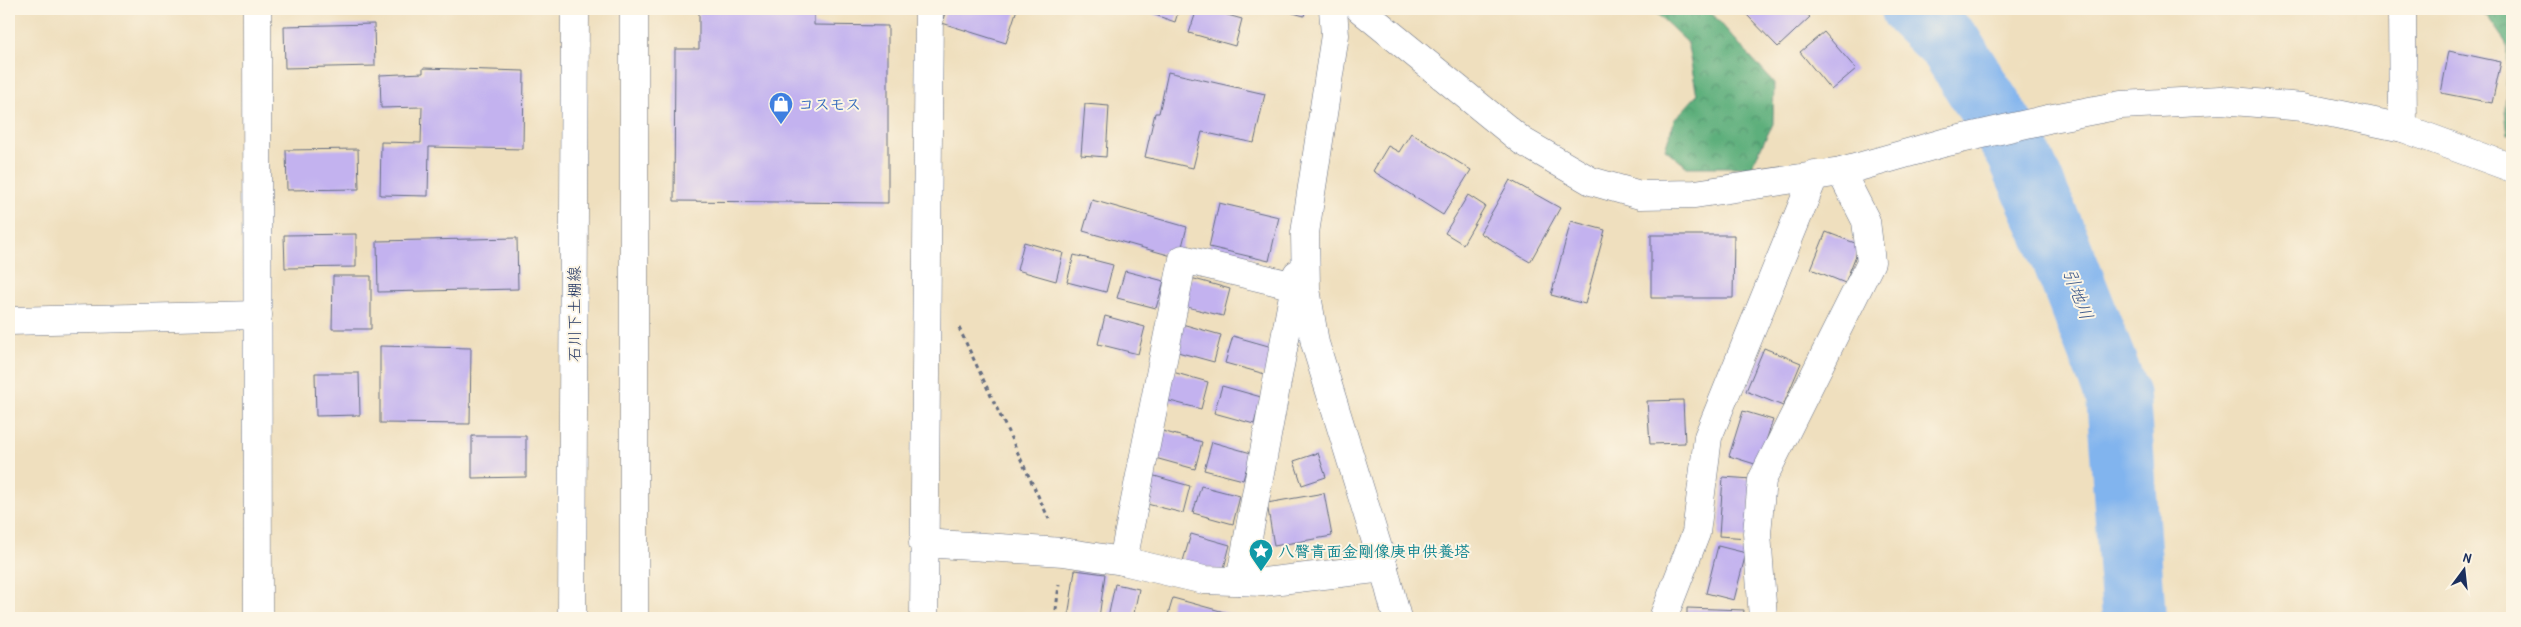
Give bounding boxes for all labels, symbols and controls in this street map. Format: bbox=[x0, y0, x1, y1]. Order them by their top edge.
shop icon: コスモス bbox=[768, 91, 794, 125]
place label: コスモス bbox=[798, 93, 861, 115]
water label: 引地川 bbox=[2057, 264, 2100, 324]
street label: 石川下土棚線 bbox=[563, 266, 585, 362]
place icon: 八臀青面金剛像庚申供養塔 bbox=[1248, 538, 1274, 572]
place label: 八臀青面金剛像庚申供養塔 bbox=[1278, 540, 1470, 562]
north arrow bbox=[2438, 544, 2488, 594]
text: N bbox=[2461, 547, 2474, 567]

